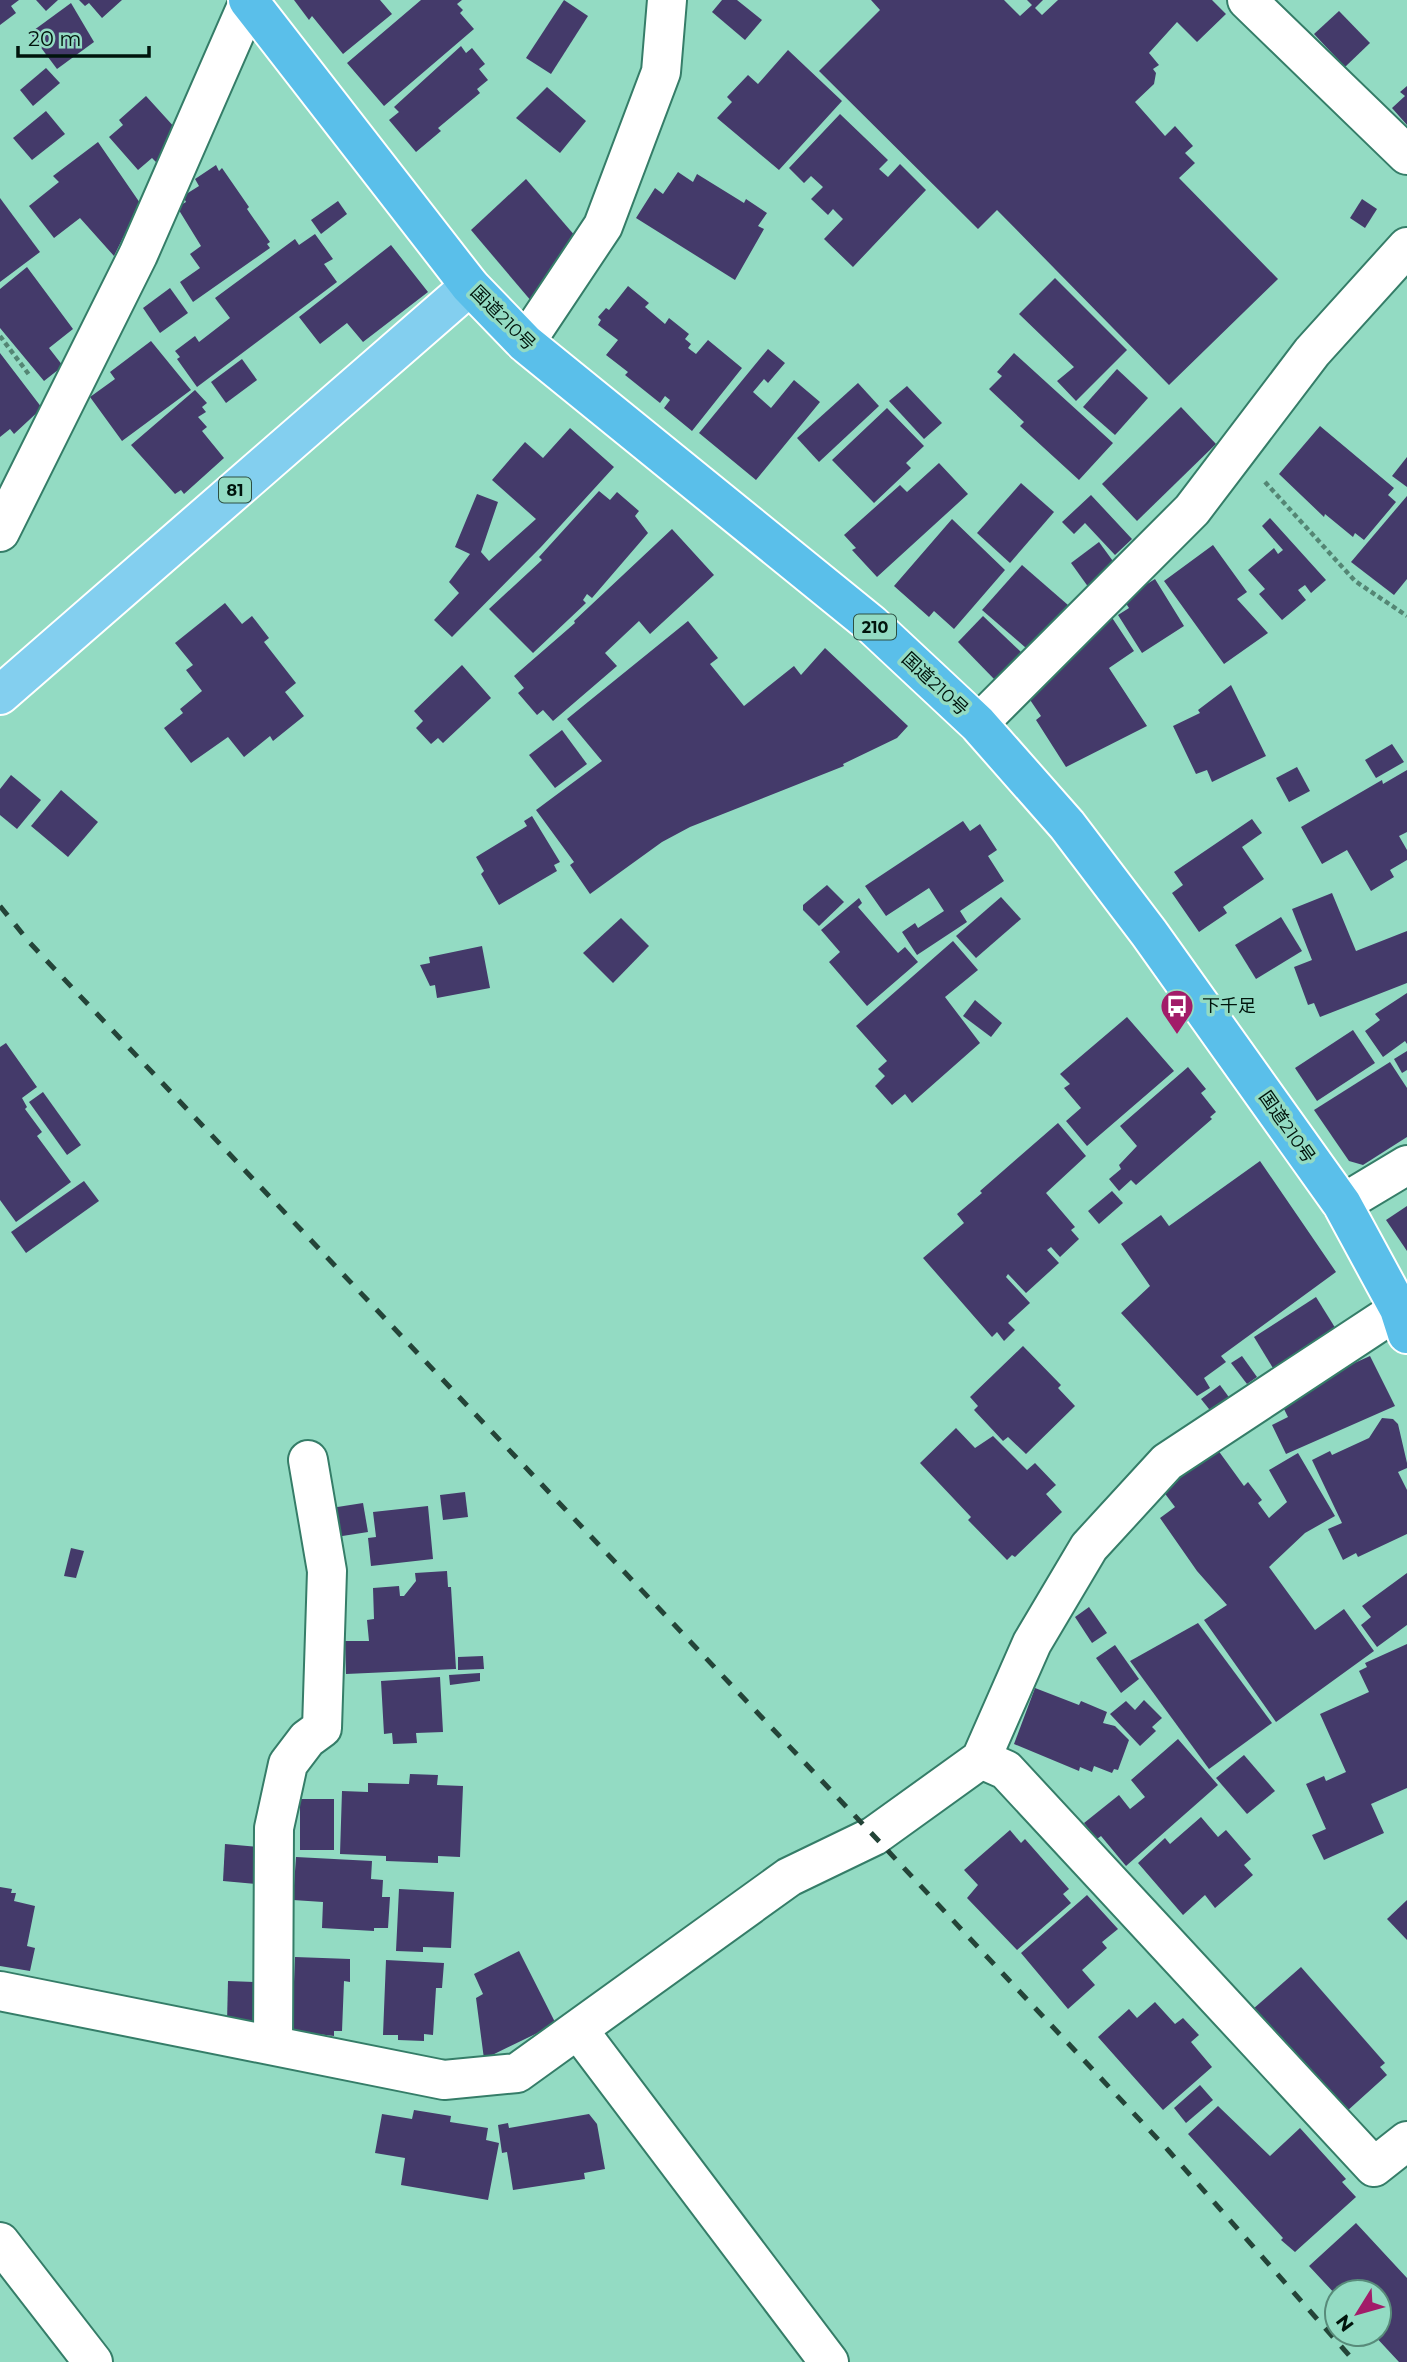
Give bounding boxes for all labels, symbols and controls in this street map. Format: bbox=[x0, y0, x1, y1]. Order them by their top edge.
scale bar bbox=[18, 14, 149, 58]
text: 20 m bbox=[28, 26, 82, 51]
street label: 国道210号 bbox=[466, 281, 540, 355]
road number: 81 bbox=[219, 477, 251, 503]
road number: 210 bbox=[854, 614, 896, 640]
street label: 国道210号 bbox=[897, 648, 973, 720]
bus stop icon: 下千足 bbox=[1158, 987, 1196, 1036]
place label: 下千足 bbox=[1202, 995, 1256, 1017]
street label: 国道210号 bbox=[1254, 1087, 1320, 1167]
north arrow bbox=[1323, 2278, 1393, 2348]
text: N bbox=[1331, 2310, 1359, 2336]

